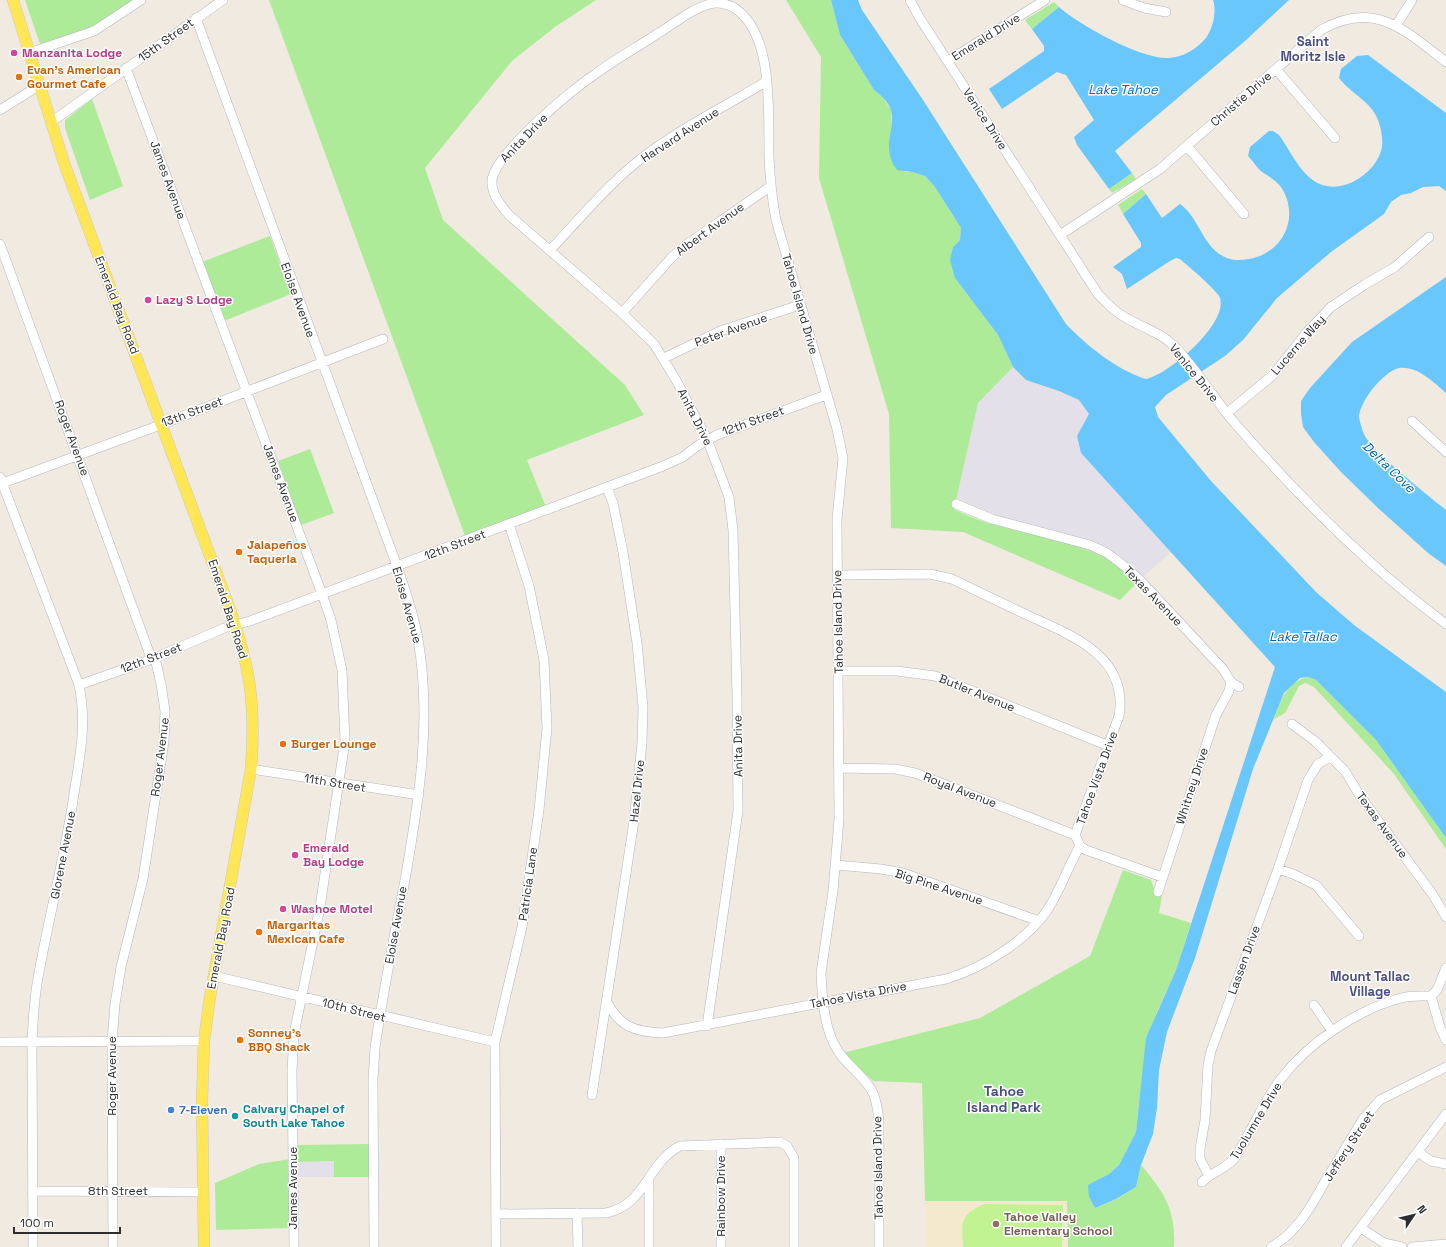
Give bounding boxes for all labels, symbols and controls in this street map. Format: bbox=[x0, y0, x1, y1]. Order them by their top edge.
street label: Emerald Drive bbox=[949, 10, 1023, 64]
street label: 15th Street bbox=[135, 14, 197, 66]
district label: Saint Moritz Isle bbox=[1280, 33, 1346, 65]
place label: Manzanita Lodge bbox=[22, 45, 122, 61]
marker: Manzanita Lodge bbox=[9, 48, 19, 58]
place label: Evan's American Gourmet Cafe bbox=[27, 62, 121, 92]
street label: Christie Drive bbox=[1207, 68, 1275, 130]
marker: Evan's American Gourmet Cafe bbox=[14, 72, 24, 82]
water label: Lake Tahoe bbox=[1088, 81, 1159, 98]
street label: Venice Drive bbox=[959, 85, 1011, 153]
street label: Harvard Avenue bbox=[638, 104, 722, 166]
street label: Anita Drive bbox=[497, 110, 551, 166]
street label: James Avenue bbox=[146, 138, 190, 222]
street label: Albert Avenue bbox=[673, 199, 747, 259]
street label: Tahoe Island Drive bbox=[778, 252, 822, 356]
street label: Emerald Bay Road bbox=[91, 254, 143, 356]
street label: Eloise Avenue bbox=[277, 260, 319, 340]
place label: Lazy S Lodge bbox=[156, 292, 233, 308]
marker: Lazy S Lodge bbox=[143, 295, 153, 305]
street label: Peter Avenue bbox=[692, 309, 770, 351]
street label: Lucerne Way bbox=[1267, 312, 1329, 378]
street label: Venice Drive bbox=[1166, 341, 1222, 405]
street label: Anita Drive bbox=[674, 386, 716, 448]
street label: 13th Street bbox=[159, 393, 225, 431]
street label: Roger Avenue bbox=[51, 398, 93, 478]
street label: 12th Street bbox=[720, 402, 786, 440]
water label: Delta Cove bbox=[1359, 438, 1420, 497]
street label: James Avenue bbox=[259, 441, 303, 525]
street label: 12th Street bbox=[422, 526, 488, 564]
place label: Jalapeños Taqueria bbox=[247, 537, 307, 567]
marker: Jalapeños Taqueria bbox=[234, 547, 244, 557]
street label: Emerald Bay Road bbox=[204, 557, 252, 661]
street label: Texas Avenue bbox=[1120, 562, 1186, 630]
street label: Eloise Avenue bbox=[388, 565, 426, 645]
street label: Tahoe Island Drive bbox=[829, 570, 847, 674]
water label: Lake Tallac bbox=[1269, 628, 1338, 645]
street label: 12th Street bbox=[118, 639, 184, 677]
street label: Butler Avenue bbox=[937, 670, 1017, 716]
street label: Anita Drive bbox=[729, 715, 747, 777]
street label: Roger Avenue bbox=[147, 717, 173, 797]
street label: Tahoe Vista Drive bbox=[1073, 729, 1121, 827]
place label: Burger Lounge bbox=[291, 736, 377, 752]
marker: Burger Lounge bbox=[278, 739, 288, 749]
street label: Whitney Drive bbox=[1172, 746, 1212, 826]
street label: Hazel Drive bbox=[626, 759, 648, 823]
street label: Royal Avenue bbox=[921, 769, 999, 811]
street label: 11th Street bbox=[303, 770, 367, 796]
street label: Texas Avenue bbox=[1353, 789, 1411, 861]
street label: Glorene Avenue bbox=[47, 810, 79, 900]
place label: Emerald Bay Lodge bbox=[303, 840, 364, 870]
street label: Patricia Lane bbox=[515, 846, 541, 922]
marker: Emerald Bay Lodge bbox=[290, 850, 300, 860]
street label: Big Pine Avenue bbox=[893, 865, 985, 909]
street label: Eloise Avenue bbox=[381, 885, 411, 965]
street label: Emerald Bay Road bbox=[203, 886, 239, 990]
place label: Washoe Motel bbox=[291, 901, 373, 917]
marker: Washoe Motel bbox=[278, 904, 288, 914]
place label: Margaritas Mexican Cafe bbox=[267, 917, 345, 947]
street label: Lassen Drive bbox=[1224, 923, 1264, 997]
marker: Margaritas Mexican Cafe bbox=[254, 927, 264, 937]
district label: Mount Tallac Village bbox=[1330, 968, 1410, 1000]
street label: Tahoe Vista Drive bbox=[808, 978, 908, 1012]
street label: 10th Street bbox=[320, 994, 388, 1026]
place label: Sonney's BBQ Shack bbox=[248, 1025, 311, 1055]
marker: Sonney's BBQ Shack bbox=[235, 1035, 245, 1045]
street label: Roger Avenue bbox=[104, 1036, 120, 1116]
street label: Tuolumne Drive bbox=[1227, 1079, 1285, 1163]
district label: Tahoe Island Park bbox=[967, 1082, 1041, 1116]
place label: Calvary Chapel of South Lake Tahoe bbox=[243, 1101, 345, 1131]
place label: 7-Eleven bbox=[179, 1102, 228, 1118]
marker: 7-Eleven bbox=[166, 1105, 176, 1115]
street label: Jeffery Street bbox=[1320, 1108, 1378, 1184]
marker: Calvary Chapel of South Lake Tahoe bbox=[230, 1111, 240, 1121]
street label: Tahoe Island Drive bbox=[869, 1116, 887, 1220]
street label: James Avenue bbox=[285, 1147, 301, 1229]
street label: Rainbow Drive bbox=[713, 1155, 729, 1237]
street label: 8th Street bbox=[88, 1183, 148, 1199]
north arrow bbox=[1394, 1195, 1434, 1235]
text: N bbox=[1414, 1202, 1430, 1216]
scale bar bbox=[14, 1209, 120, 1235]
place label: Tahoe Valley Elementary School bbox=[1004, 1209, 1112, 1239]
text: 100 m bbox=[20, 1215, 54, 1231]
marker: Tahoe Valley Elementary School bbox=[991, 1219, 1001, 1229]

